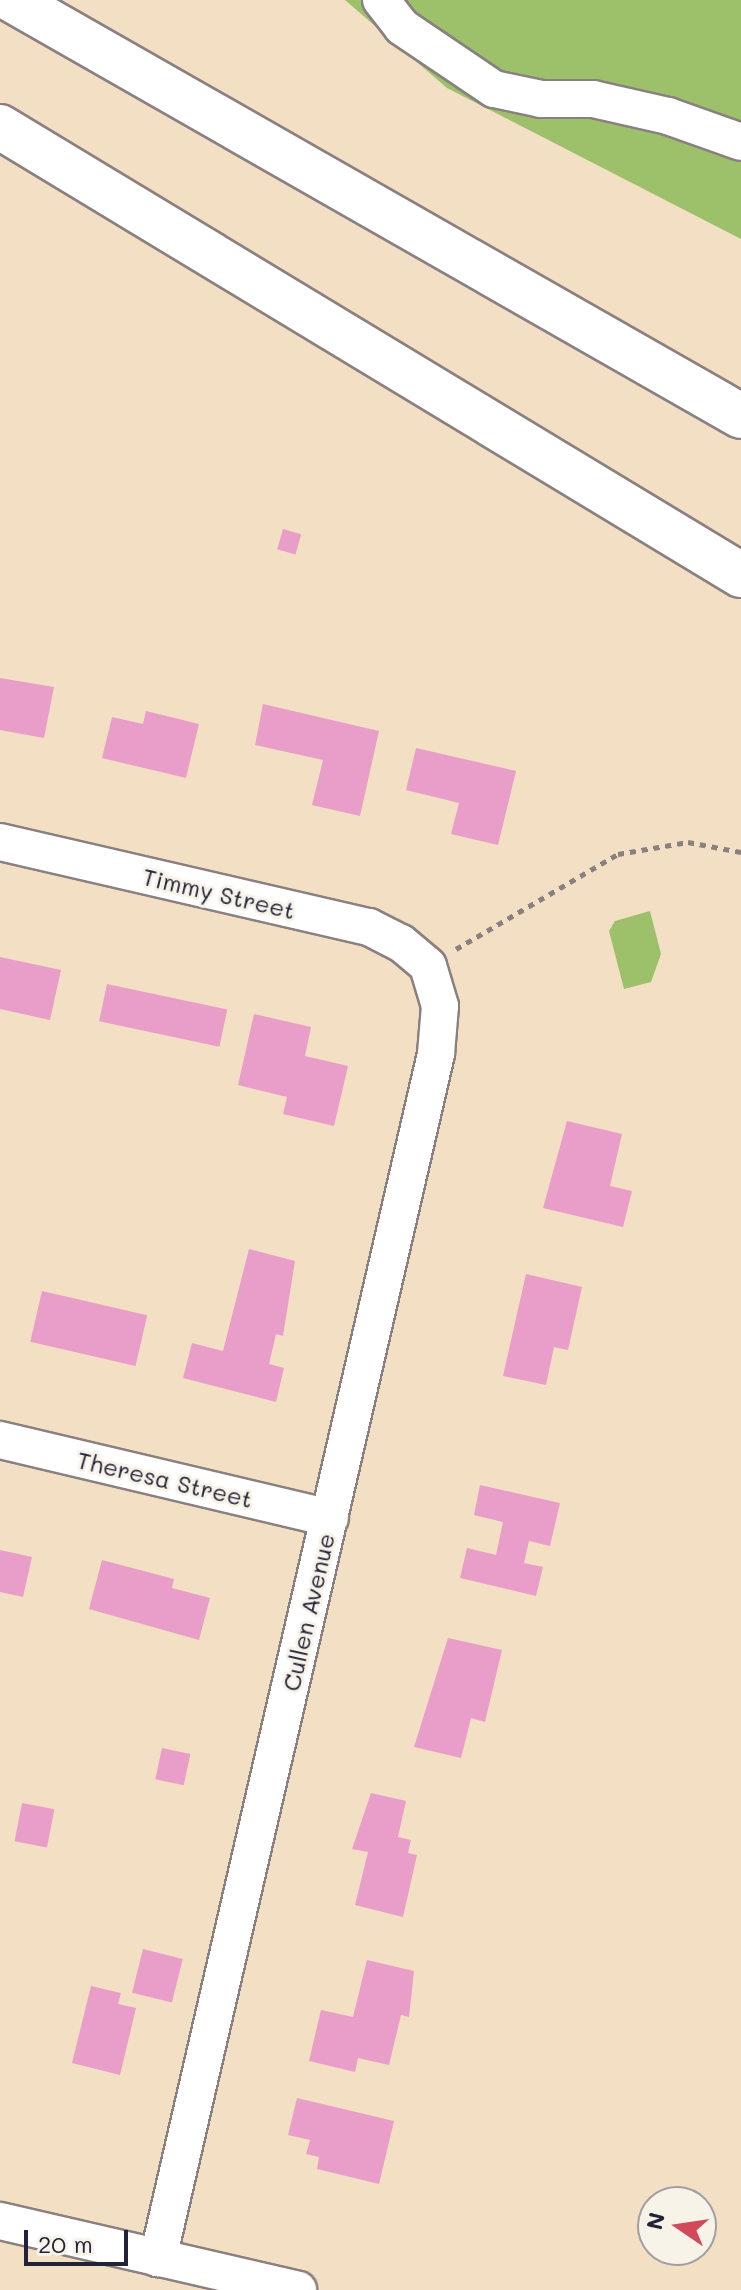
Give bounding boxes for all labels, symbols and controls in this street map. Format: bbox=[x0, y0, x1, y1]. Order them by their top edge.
street label: Timmy Street bbox=[140, 861, 298, 925]
street label: Theresa Street bbox=[74, 1445, 256, 1513]
street label: Cullen Avenue bbox=[276, 1530, 340, 1694]
north arrow bbox=[637, 2186, 717, 2266]
text: N bbox=[639, 2210, 671, 2232]
scale bar bbox=[28, 2214, 132, 2264]
text: 20 m bbox=[38, 2228, 93, 2259]

